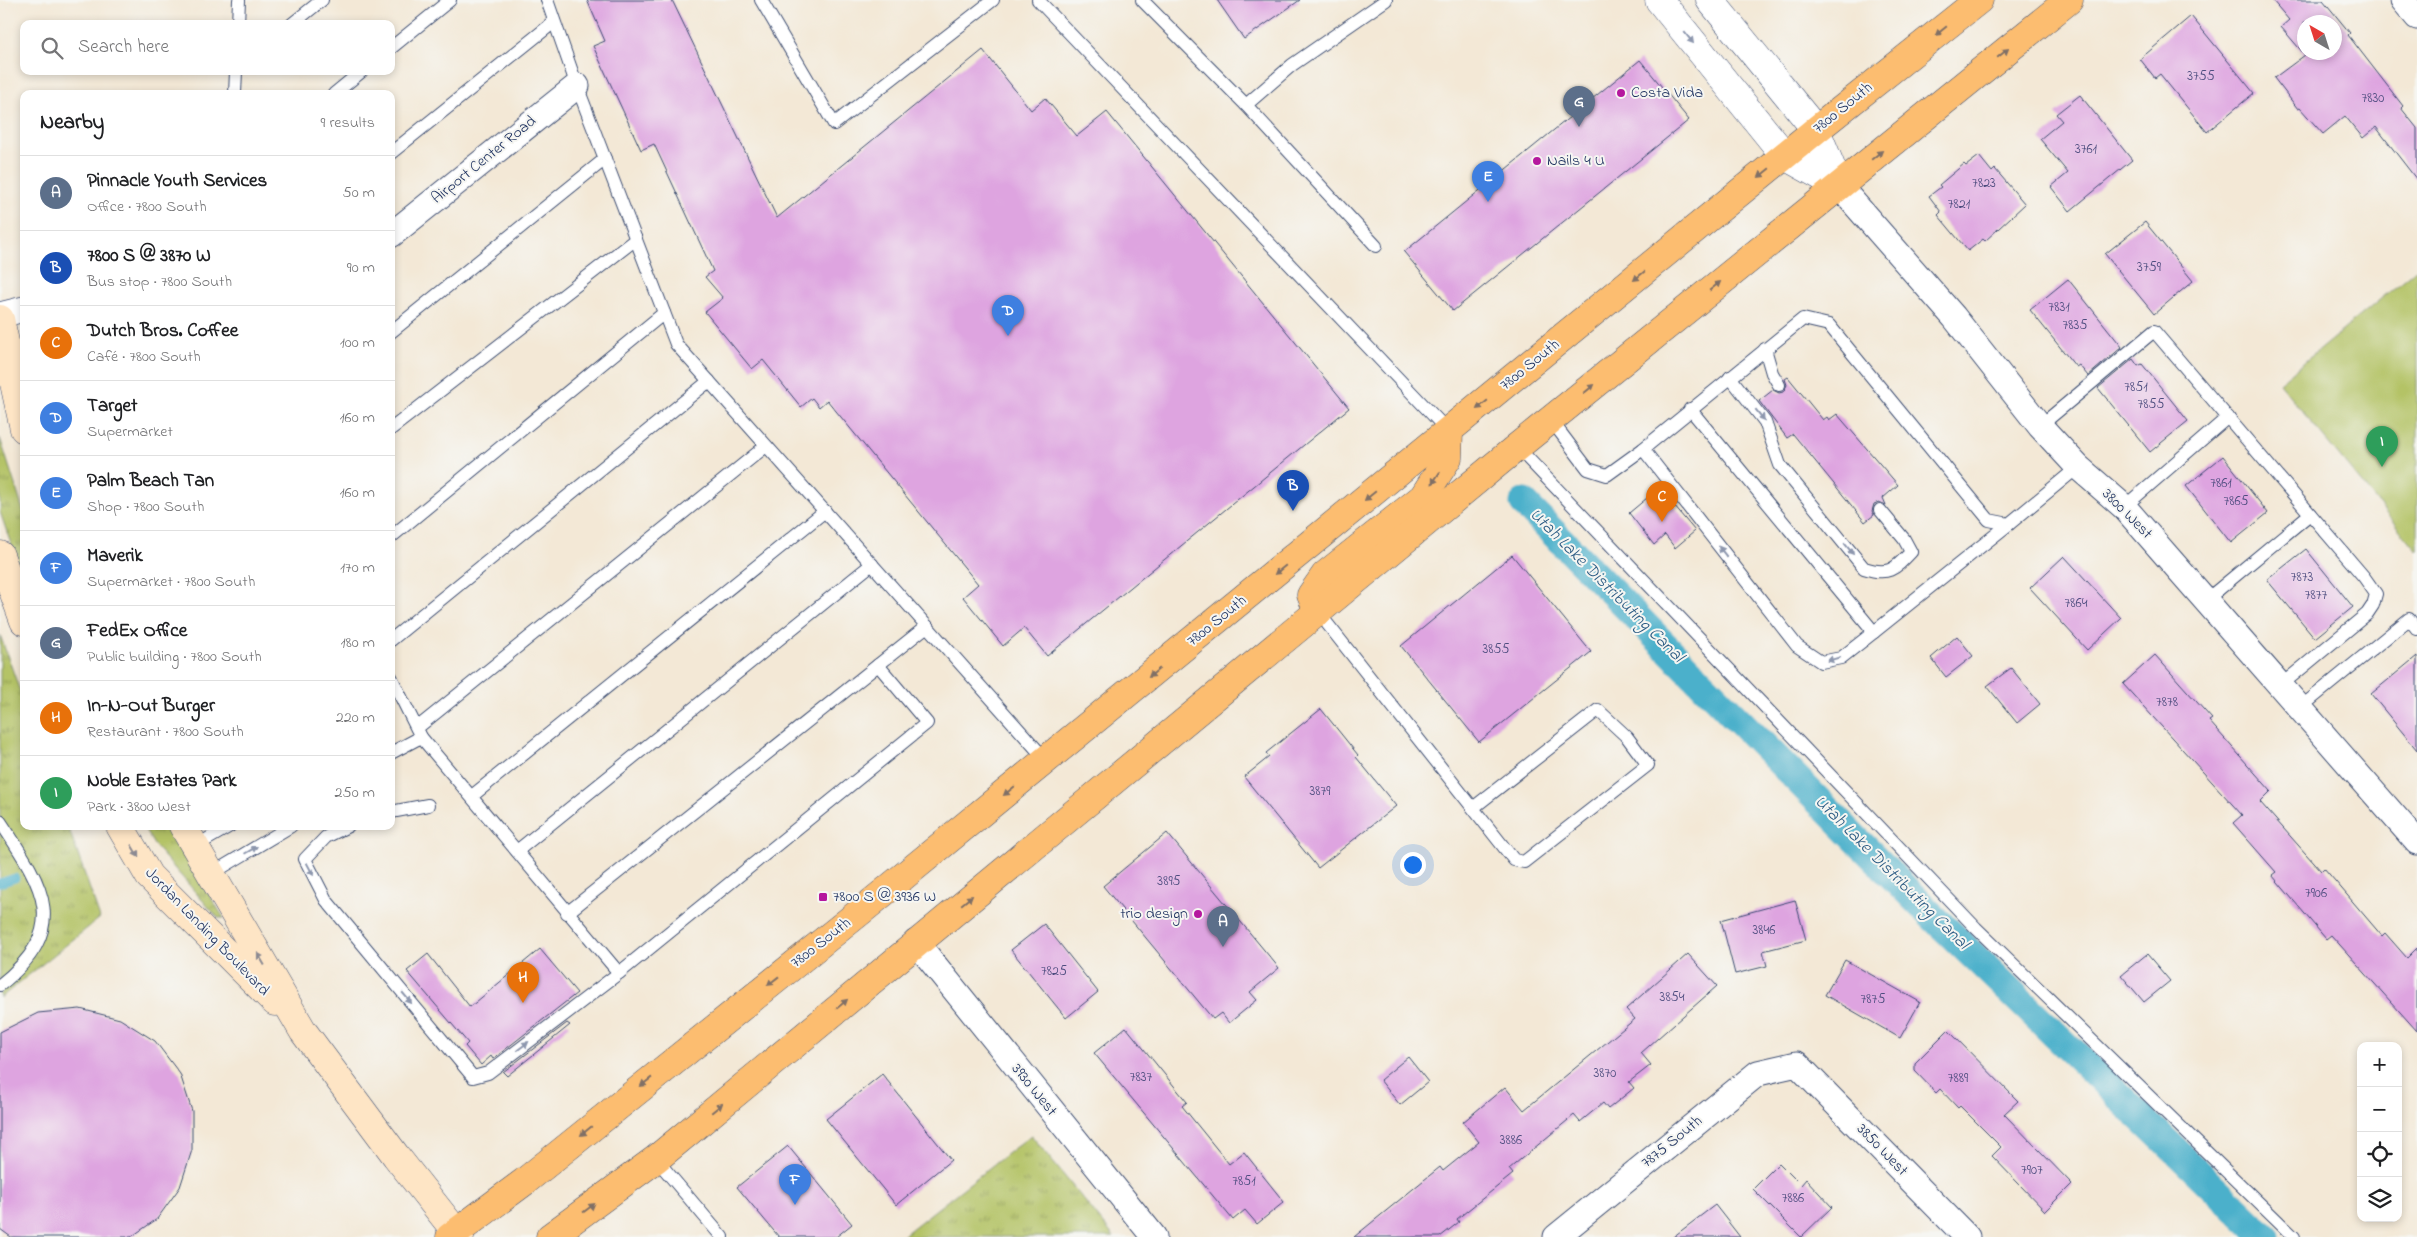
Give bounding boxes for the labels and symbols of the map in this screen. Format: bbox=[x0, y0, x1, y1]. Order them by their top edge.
north arrow bbox=[2297, 15, 2342, 60]
one-way arrow bbox=[1934, 25, 1947, 36]
one-way arrow bbox=[1684, 31, 1695, 44]
one-way arrow bbox=[1997, 47, 2010, 58]
house number: 3755 bbox=[2187, 66, 2215, 87]
street label: 7800 South bbox=[1808, 76, 1878, 140]
place label: Costa Vida bbox=[1631, 81, 1703, 105]
pin: G bbox=[1563, 86, 1595, 127]
marker: Costa Vida bbox=[1615, 87, 1627, 99]
house number: 7830 bbox=[2362, 88, 2384, 109]
street label: Airport Center Road bbox=[426, 110, 542, 210]
house number: 3761 bbox=[2075, 139, 2098, 160]
place label: Nails 4 U bbox=[1547, 149, 1605, 173]
one-way arrow bbox=[1870, 149, 1883, 160]
marker: Nails 4 U bbox=[1531, 155, 1543, 167]
pin: E bbox=[1472, 161, 1504, 202]
one-way arrow bbox=[1758, 167, 1771, 178]
house number: 7823 bbox=[1972, 173, 1996, 194]
house number: 7821 bbox=[1948, 194, 1971, 215]
house number: 3759 bbox=[2137, 257, 2162, 278]
one-way arrow bbox=[1633, 270, 1646, 281]
one-way arrow bbox=[1708, 281, 1721, 292]
pin: D bbox=[992, 295, 1024, 336]
house number: 7831 bbox=[2048, 297, 2070, 318]
house number: 7835 bbox=[2063, 315, 2087, 336]
street label: 7800 South bbox=[1495, 333, 1565, 397]
house number: 7851 bbox=[2124, 377, 2148, 398]
one-way arrow bbox=[1582, 384, 1595, 395]
house number: 7855 bbox=[2137, 394, 2165, 415]
one-way arrow bbox=[1476, 399, 1488, 410]
one-way arrow bbox=[1754, 408, 1765, 421]
pin: I bbox=[2366, 426, 2398, 467]
pin: B bbox=[1277, 470, 1309, 511]
one-way arrow bbox=[1431, 471, 1440, 484]
house number: 7861 bbox=[2210, 473, 2232, 494]
pin: C bbox=[1646, 481, 1678, 522]
street label: 3800 West bbox=[2096, 483, 2158, 545]
one-way arrow bbox=[1364, 491, 1377, 502]
house number: 7865 bbox=[2223, 491, 2249, 512]
water label: Utah Lake Distributing Canal bbox=[1523, 503, 1691, 671]
one-way arrow bbox=[1843, 542, 1854, 555]
one-way arrow bbox=[1718, 545, 1729, 558]
one-way arrow bbox=[1274, 564, 1287, 575]
house number: 7873 bbox=[2291, 567, 2313, 588]
house number: 7877 bbox=[2305, 585, 2328, 606]
street label: 7800 South bbox=[1182, 589, 1252, 653]
house number: 7864 bbox=[2065, 593, 2088, 614]
house number: 3855 bbox=[1482, 639, 1510, 660]
one-way arrow bbox=[1827, 655, 1842, 663]
one-way arrow bbox=[1148, 667, 1161, 678]
house number: 7878 bbox=[2156, 692, 2178, 713]
house number: 3879 bbox=[1309, 781, 1331, 802]
one-way arrow bbox=[1002, 785, 1015, 796]
water label: Utah Lake Distributing Canal bbox=[1808, 790, 1976, 958]
one-way arrow bbox=[130, 844, 139, 857]
one-way arrow bbox=[244, 845, 258, 854]
your location bbox=[1400, 852, 1426, 878]
street label: Jordan Landing Boulevard bbox=[139, 862, 275, 1002]
one-way arrow bbox=[305, 862, 314, 876]
house number: 3895 bbox=[1157, 871, 1181, 892]
house number: 7906 bbox=[2305, 883, 2327, 904]
place label: 7800 S @ 3936 W bbox=[833, 885, 936, 909]
marker: 7800 S @ 3936 W bbox=[817, 891, 829, 903]
one-way arrow bbox=[960, 895, 973, 906]
place label: trio design bbox=[1120, 902, 1188, 926]
pin: A bbox=[1207, 906, 1239, 947]
marker: trio design bbox=[1192, 908, 1204, 920]
street label: 7800 South bbox=[786, 912, 856, 974]
house number: 3846 bbox=[1753, 920, 1775, 941]
one-way arrow bbox=[257, 951, 265, 966]
house number: 7825 bbox=[1041, 961, 1067, 982]
pin: H bbox=[507, 962, 539, 1003]
one-way arrow bbox=[766, 976, 780, 986]
house number: 3854 bbox=[1660, 987, 1685, 1008]
house number: 7875 bbox=[1861, 989, 1885, 1010]
one-way arrow bbox=[402, 991, 413, 1004]
one-way arrow bbox=[835, 998, 848, 1009]
one-way arrow bbox=[516, 1041, 529, 1052]
street label: 3930 West bbox=[1005, 1058, 1063, 1122]
house number: 3870 bbox=[1594, 1063, 1616, 1084]
house number: 7837 bbox=[1130, 1067, 1153, 1088]
house number: 7889 bbox=[1948, 1068, 1969, 1089]
one-way arrow bbox=[640, 1077, 653, 1088]
one-way arrow bbox=[710, 1102, 723, 1113]
street label: 7875 South bbox=[1636, 1110, 1708, 1174]
street label: 3850 West bbox=[1851, 1118, 1914, 1182]
one-way arrow bbox=[580, 1125, 592, 1136]
house number: 3886 bbox=[1500, 1130, 1522, 1151]
house number: 7907 bbox=[2021, 1160, 2043, 1181]
pin: F bbox=[779, 1164, 811, 1205]
house number: 7851 bbox=[1232, 1171, 1256, 1192]
house number: 7886 bbox=[1782, 1188, 1804, 1209]
one-way arrow bbox=[582, 1203, 596, 1213]

